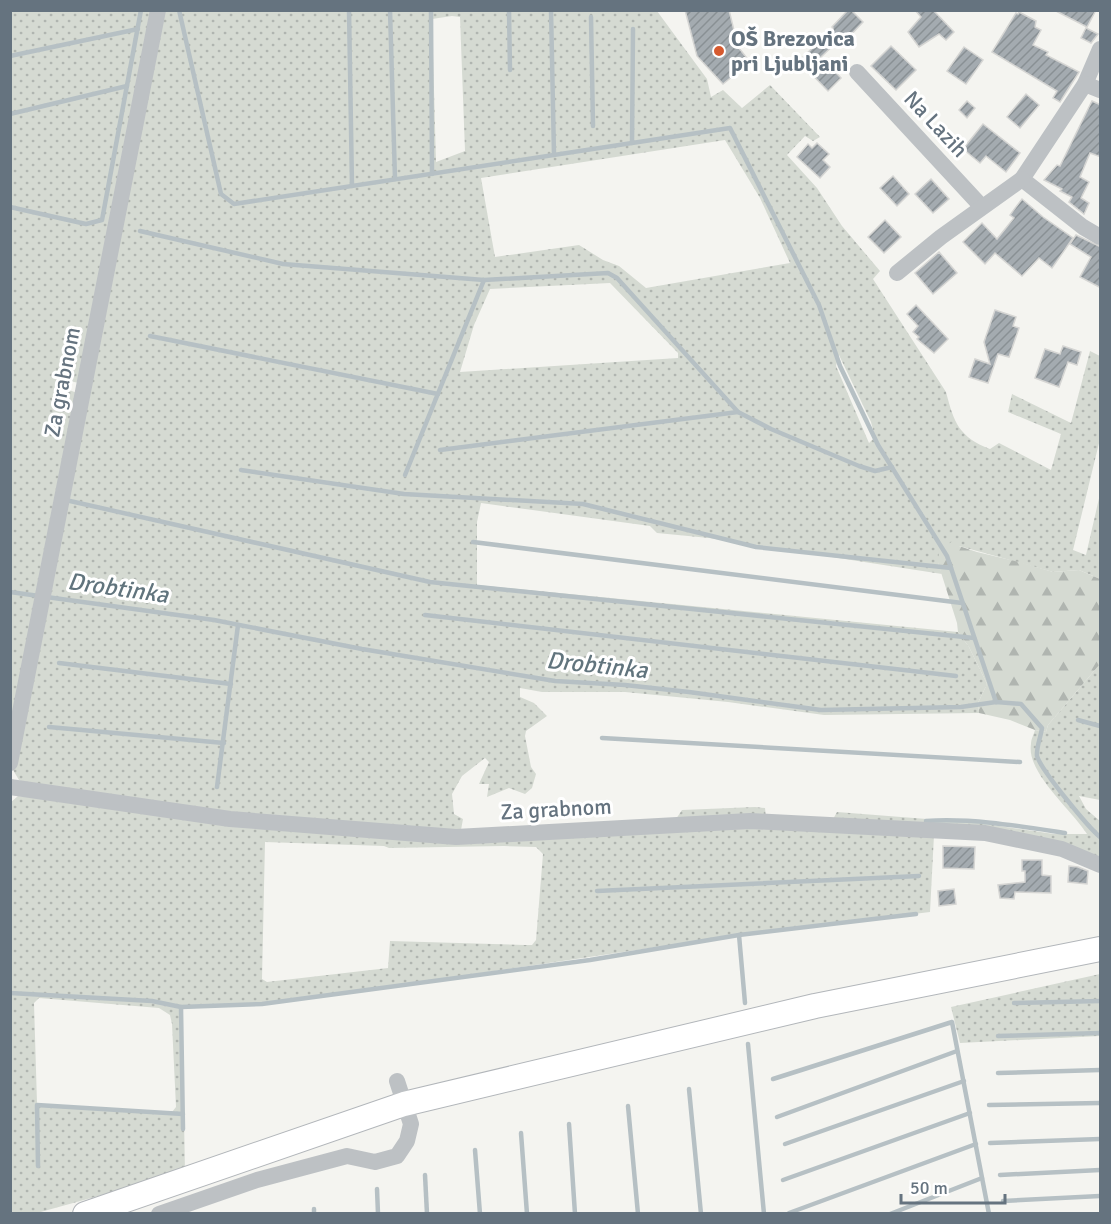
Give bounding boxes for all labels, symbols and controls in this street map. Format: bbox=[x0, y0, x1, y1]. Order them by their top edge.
place label: OŠ Brezovica pri Ljubljani bbox=[731, 25, 855, 77]
marker: OŠ Brezovica pri Ljubljani bbox=[712, 44, 726, 58]
street label: Na Lazih bbox=[898, 85, 974, 163]
street label: Za grabnom bbox=[38, 325, 86, 439]
water label: Drobtinka bbox=[66, 566, 171, 610]
water label: Drobtinka bbox=[545, 645, 650, 685]
street label: Za grabnom bbox=[500, 793, 612, 825]
scale bar bbox=[901, 1167, 1004, 1205]
text: 50 m bbox=[910, 1177, 948, 1199]

